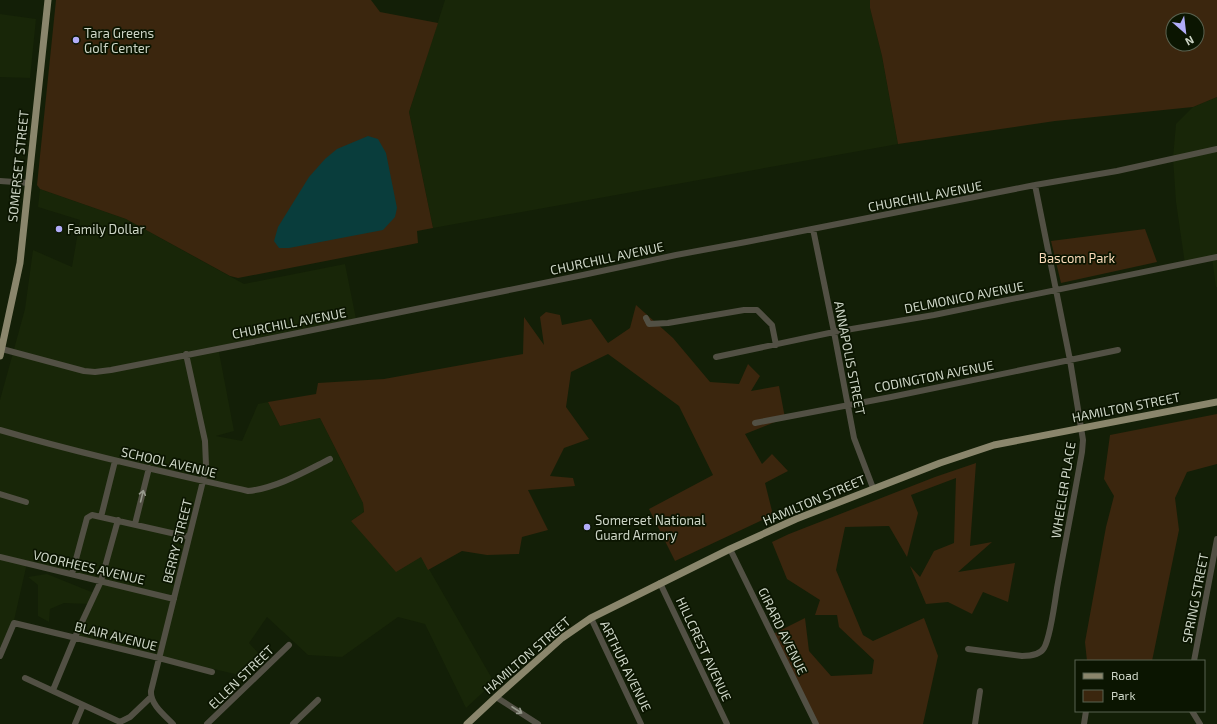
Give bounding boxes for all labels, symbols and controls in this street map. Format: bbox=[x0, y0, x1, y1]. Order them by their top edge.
north arrow bbox=[1165, 12, 1205, 52]
place label: Tara Greens Golf Center bbox=[84, 25, 154, 56]
text: N bbox=[1183, 34, 1196, 49]
marker: Tara Greens Golf Center bbox=[71, 35, 81, 45]
street label: SOMERSET STREET bbox=[4, 109, 32, 223]
street label: CHURCHILL AVENUE bbox=[867, 177, 983, 215]
place label: Family Dollar bbox=[67, 221, 145, 237]
marker: Family Dollar bbox=[54, 224, 64, 234]
street label: CHURCHILL AVENUE bbox=[549, 238, 665, 278]
park label: Bascom Park bbox=[1039, 250, 1116, 266]
street label: DELMONICO AVENUE bbox=[903, 278, 1025, 316]
street label: ANNAPOLIS STREET bbox=[831, 299, 869, 417]
street label: CHURCHILL AVENUE bbox=[231, 304, 347, 342]
street label: CODINGTON AVENUE bbox=[873, 357, 995, 395]
street label: HAMILTON STREET bbox=[1070, 389, 1182, 425]
street label: WHEELER PLACE bbox=[1047, 441, 1079, 539]
street label: SCHOOL AVENUE bbox=[120, 443, 218, 481]
street label: HAMILTON STREET bbox=[760, 471, 868, 529]
one-way arrow bbox=[138, 490, 146, 503]
street label: BERRY STREET bbox=[159, 497, 195, 585]
place label: Somerset National Guard Armory bbox=[595, 512, 705, 543]
marker: Somerset National Guard Armory bbox=[582, 522, 592, 532]
street label: VOORHEES AVENUE bbox=[32, 546, 146, 588]
street label: SPRING STREET bbox=[1178, 551, 1212, 644]
street label: GIRARD AVENUE bbox=[755, 585, 811, 677]
street label: HILLCREST AVENUE bbox=[673, 594, 735, 704]
street label: HAMILTON STREET bbox=[480, 613, 574, 697]
street label: BLAIR AVENUE bbox=[73, 618, 159, 654]
street label: ARTHUR AVENUE bbox=[597, 618, 655, 714]
street label: ELLEN STREET bbox=[205, 641, 277, 712]
legend bbox=[1075, 660, 1205, 712]
text: Road bbox=[1111, 668, 1139, 682]
text: Park bbox=[1111, 688, 1136, 702]
one-way arrow bbox=[511, 707, 523, 715]

